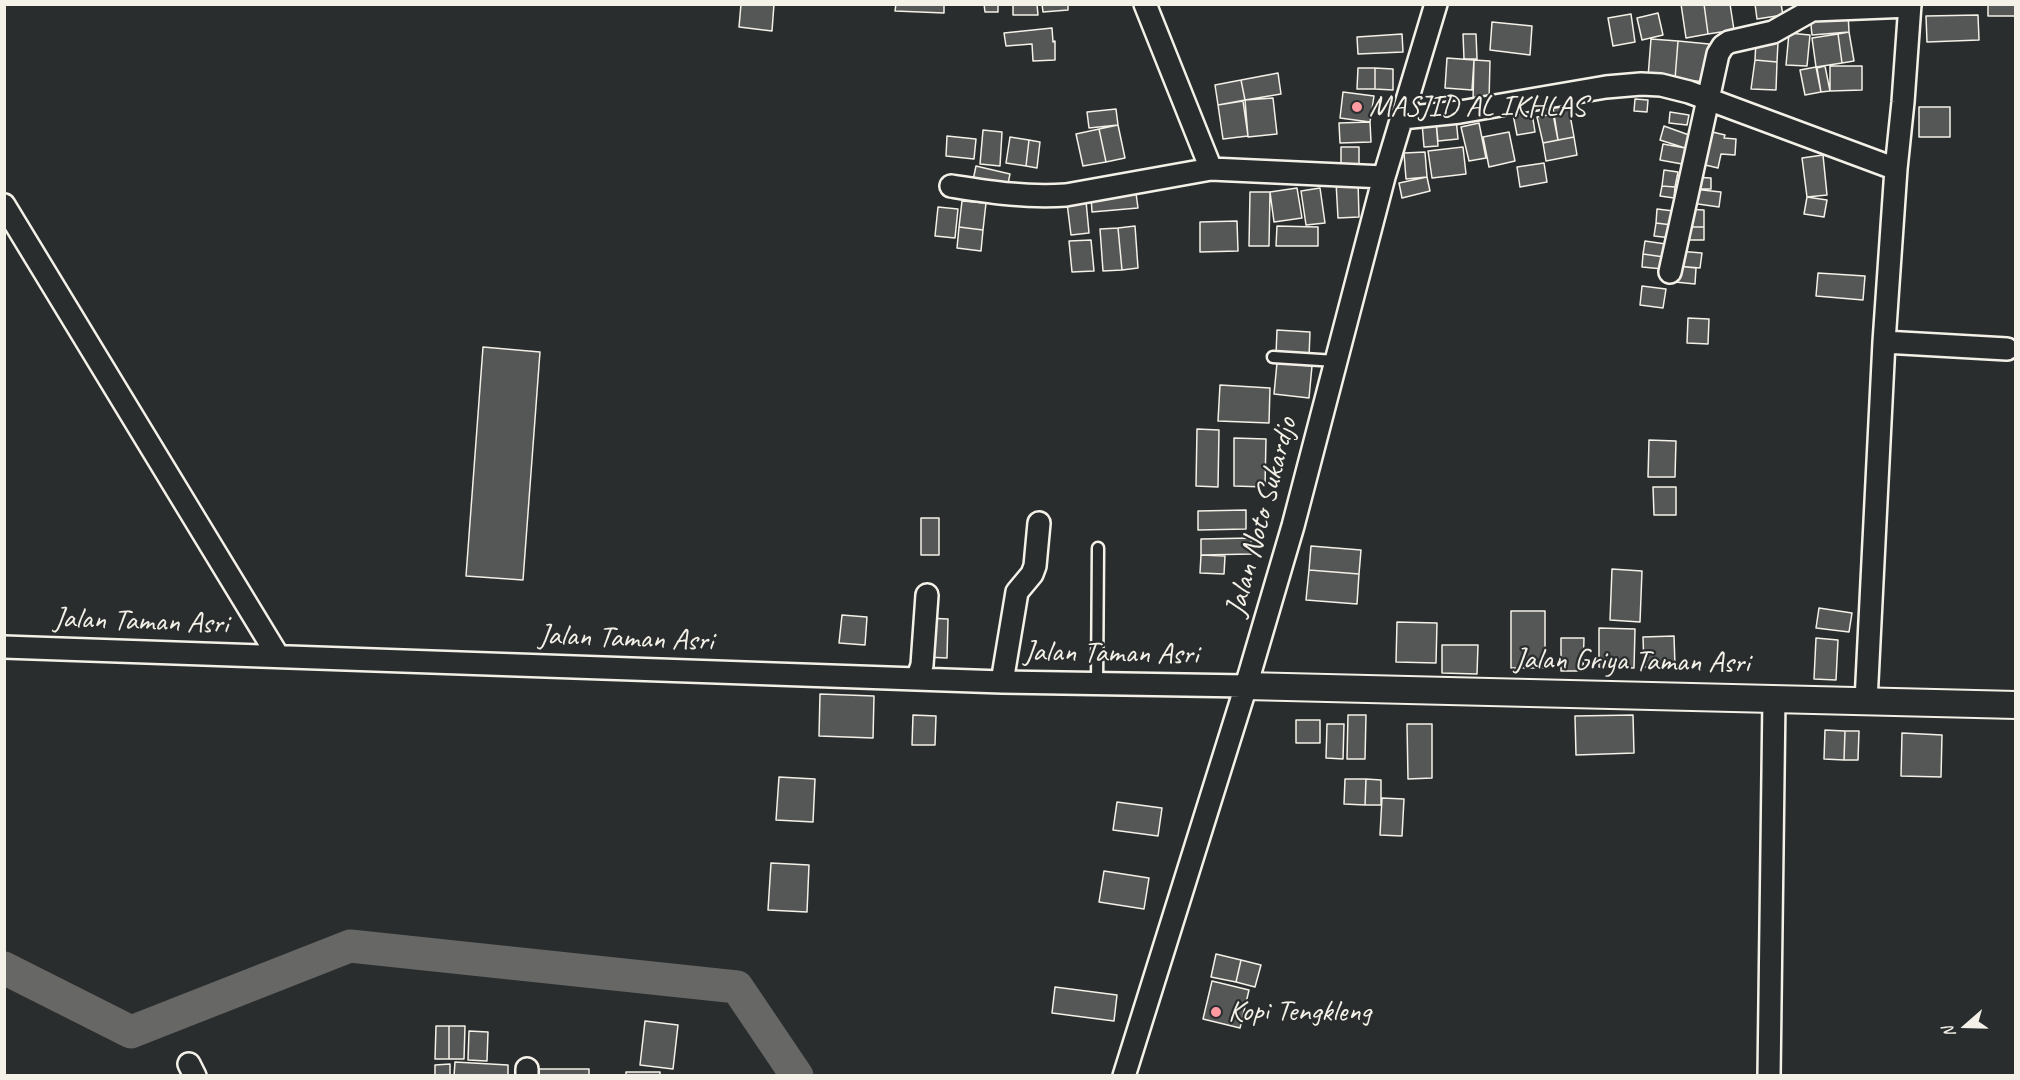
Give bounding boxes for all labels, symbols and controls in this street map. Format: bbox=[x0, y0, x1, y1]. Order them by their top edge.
place label: MASJID AL IKHLAS bbox=[1369, 89, 1586, 125]
marker: MASJID AL IKHLAS bbox=[1350, 100, 1364, 114]
street label: Jalan Noto Sukardjo bbox=[1218, 414, 1306, 620]
street label: Jalan Taman Asri bbox=[53, 601, 229, 643]
street label: Jalan Taman Asri bbox=[538, 618, 714, 660]
street label: Jalan Taman Asri bbox=[1023, 634, 1199, 674]
street label: Jalan Griya Taman Asri bbox=[1514, 642, 1750, 682]
place label: Kopi Tengkleng bbox=[1228, 994, 1371, 1030]
north arrow bbox=[1936, 996, 1996, 1056]
marker: Kopi Tengkleng bbox=[1209, 1005, 1223, 1019]
text: N bbox=[1938, 1024, 1960, 1040]

